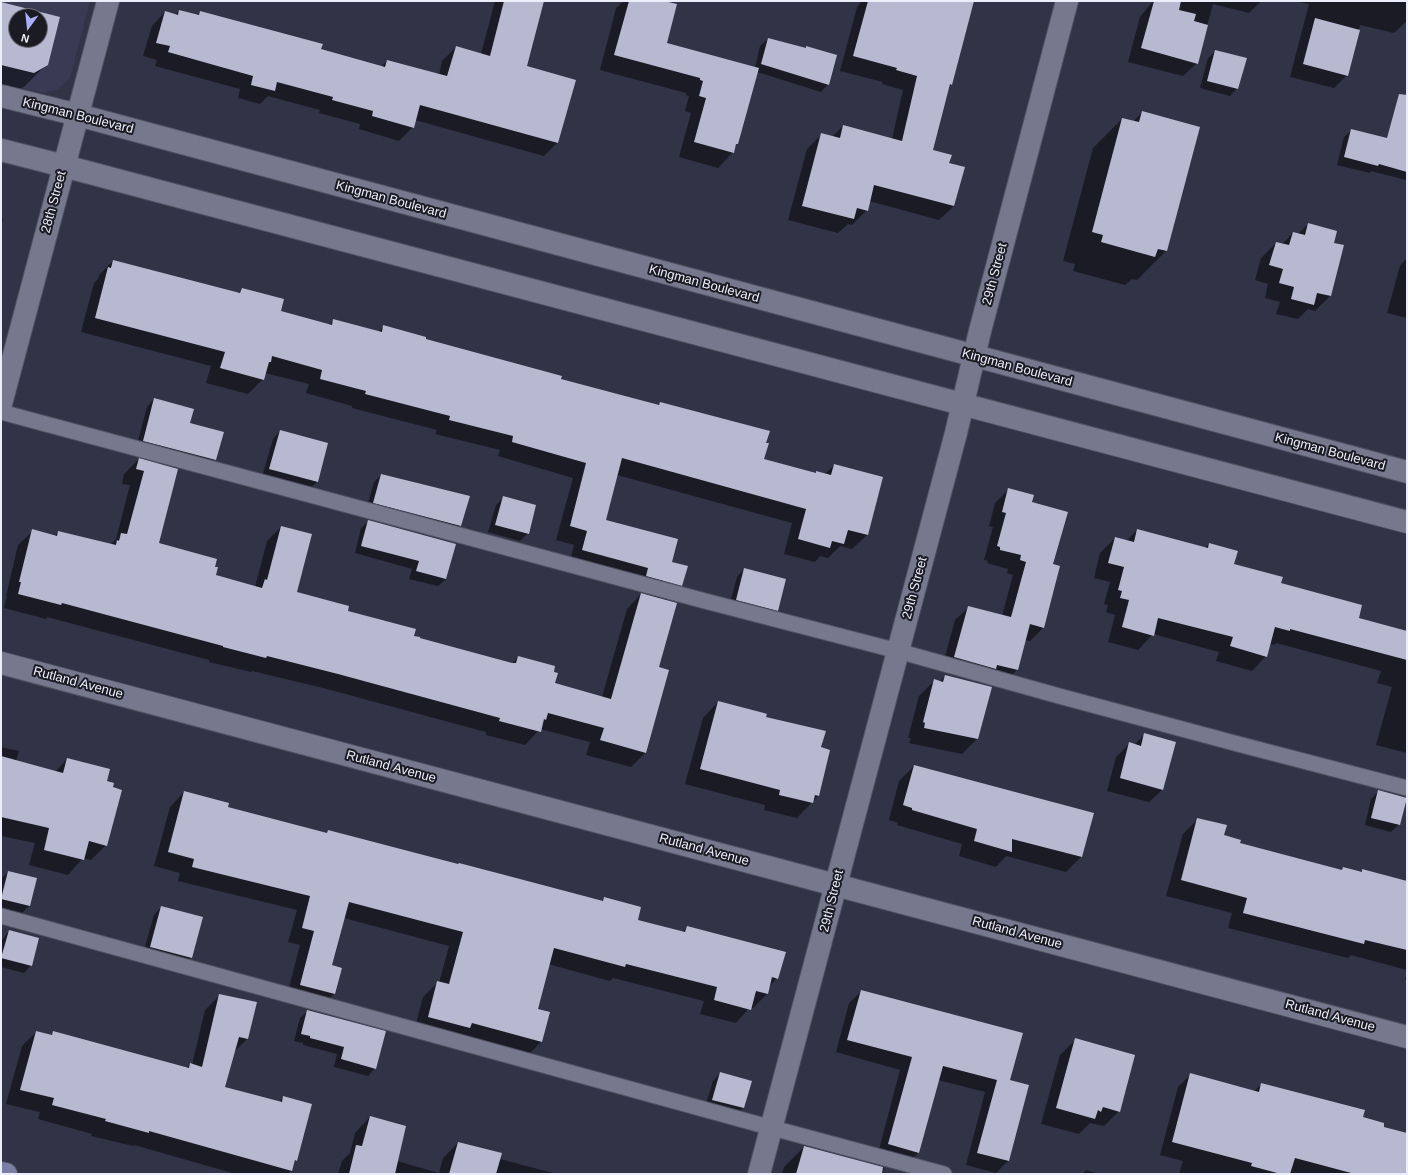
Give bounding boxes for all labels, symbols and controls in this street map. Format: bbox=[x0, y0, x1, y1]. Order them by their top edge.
north arrow bbox=[8, 8, 48, 48]
text: N bbox=[20, 32, 31, 45]
street label: Kingman Boulevard bbox=[21, 95, 135, 137]
street label: 28th Street bbox=[38, 169, 70, 235]
street label: Kingman Boulevard bbox=[334, 178, 448, 222]
street label: 29th Street bbox=[979, 241, 1011, 307]
street label: Kingman Boulevard bbox=[647, 262, 761, 306]
street label: Kingman Boulevard bbox=[960, 346, 1074, 390]
street label: Kingman Boulevard bbox=[1273, 430, 1387, 474]
street label: 29th Street bbox=[899, 555, 931, 621]
street label: Rutland Avenue bbox=[31, 664, 125, 702]
street label: Rutland Avenue bbox=[344, 748, 438, 786]
street label: Rutland Avenue bbox=[657, 831, 751, 869]
street label: 29th Street bbox=[817, 868, 847, 934]
street label: Rutland Avenue bbox=[970, 914, 1064, 952]
street label: Rutland Avenue bbox=[1283, 997, 1377, 1035]

